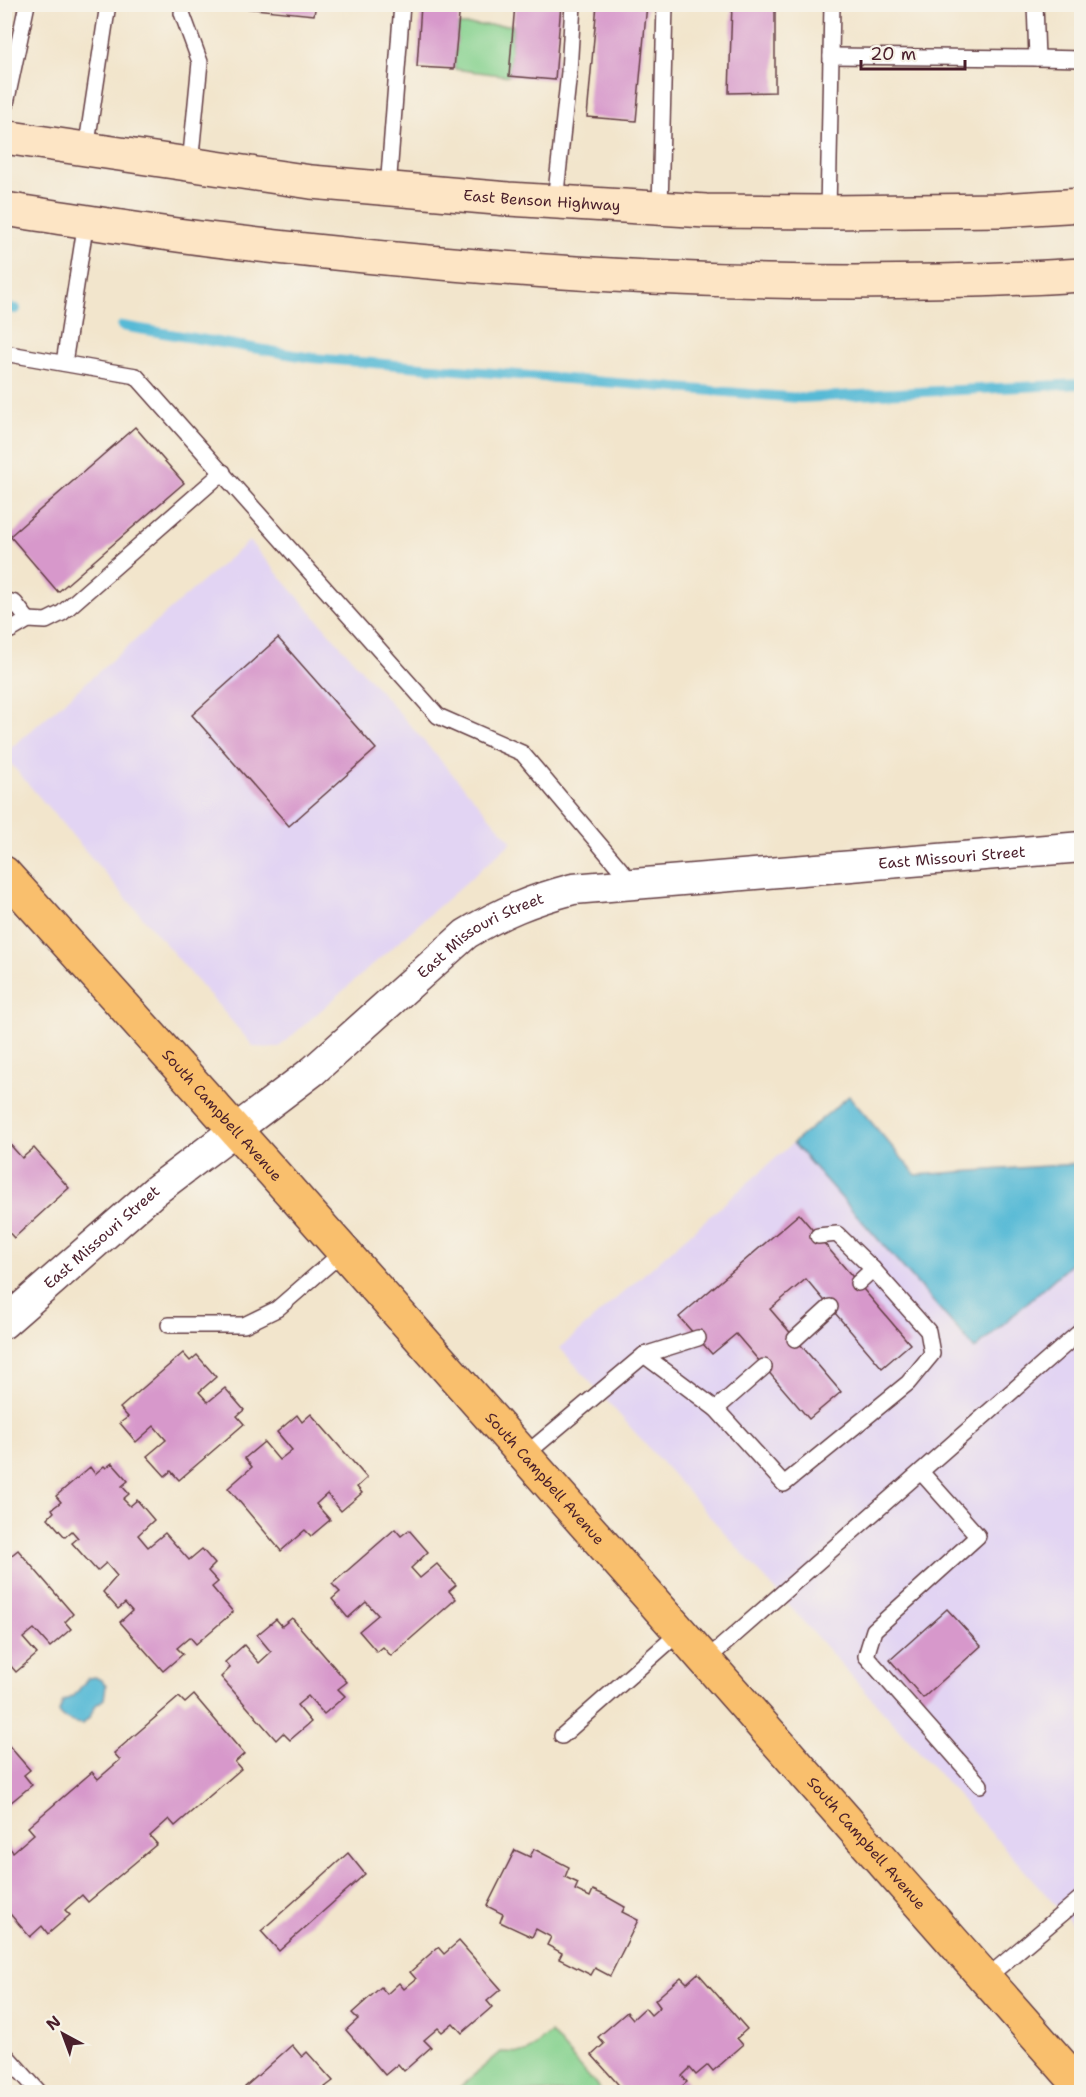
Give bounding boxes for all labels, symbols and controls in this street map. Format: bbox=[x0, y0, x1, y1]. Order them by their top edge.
scale bar bbox=[861, 33, 964, 71]
text: 20 m bbox=[870, 42, 916, 66]
street label: East Benson Highway bbox=[463, 185, 621, 216]
street label: East Missouri Street bbox=[877, 842, 1026, 874]
street label: East Missouri Street bbox=[413, 888, 546, 983]
street label: South Campbell Avenue bbox=[158, 1045, 286, 1186]
street label: East Missouri Street bbox=[40, 1181, 164, 1294]
street label: South Campbell Avenue bbox=[481, 1408, 609, 1549]
street label: South Campbell Avenue bbox=[802, 1773, 930, 1914]
north arrow bbox=[33, 2004, 93, 2064]
text: N bbox=[42, 2011, 65, 2035]

